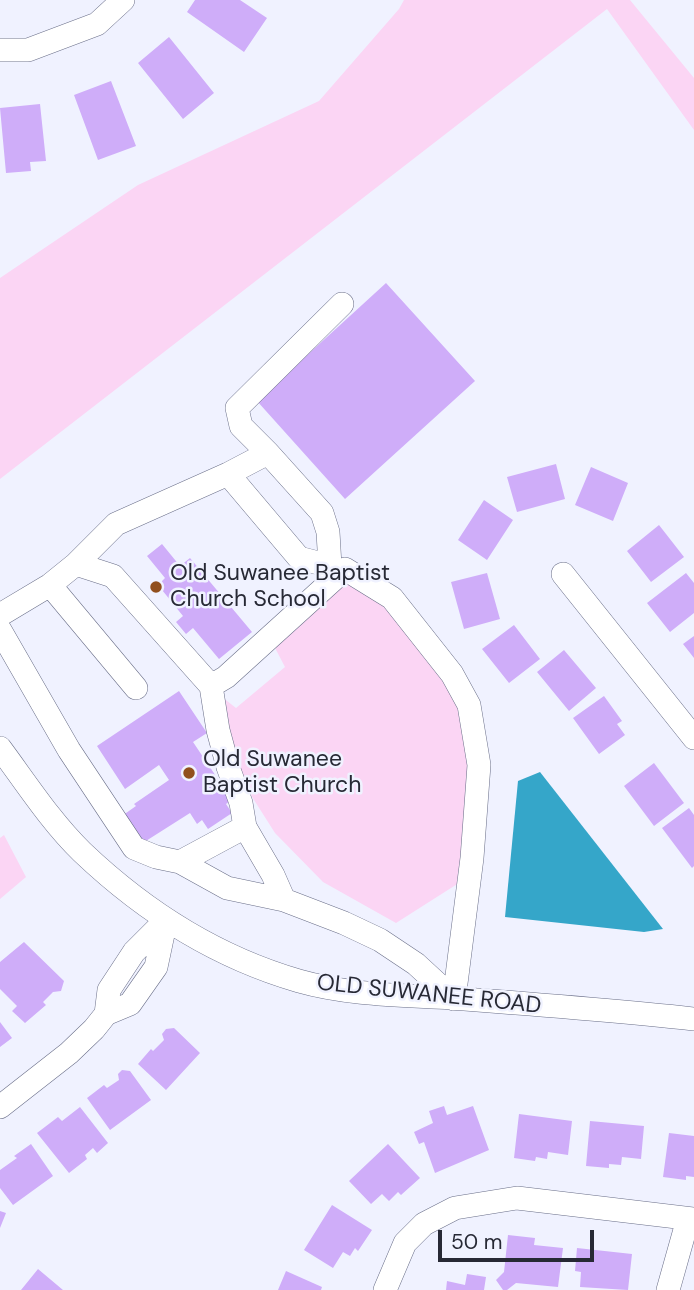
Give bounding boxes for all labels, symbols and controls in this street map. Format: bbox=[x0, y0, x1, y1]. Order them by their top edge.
place label: Old Suwanee Baptist Church School bbox=[170, 560, 390, 614]
marker: Old Suwanee Baptist Church School bbox=[148, 579, 164, 595]
place label: Old Suwanee Baptist Church bbox=[203, 746, 361, 800]
marker: Old Suwanee Baptist Church bbox=[181, 765, 197, 781]
street label: OLD SUWANEE ROAD bbox=[315, 969, 543, 1021]
scale bar bbox=[442, 1216, 598, 1260]
text: 50 m bbox=[451, 1228, 502, 1256]

